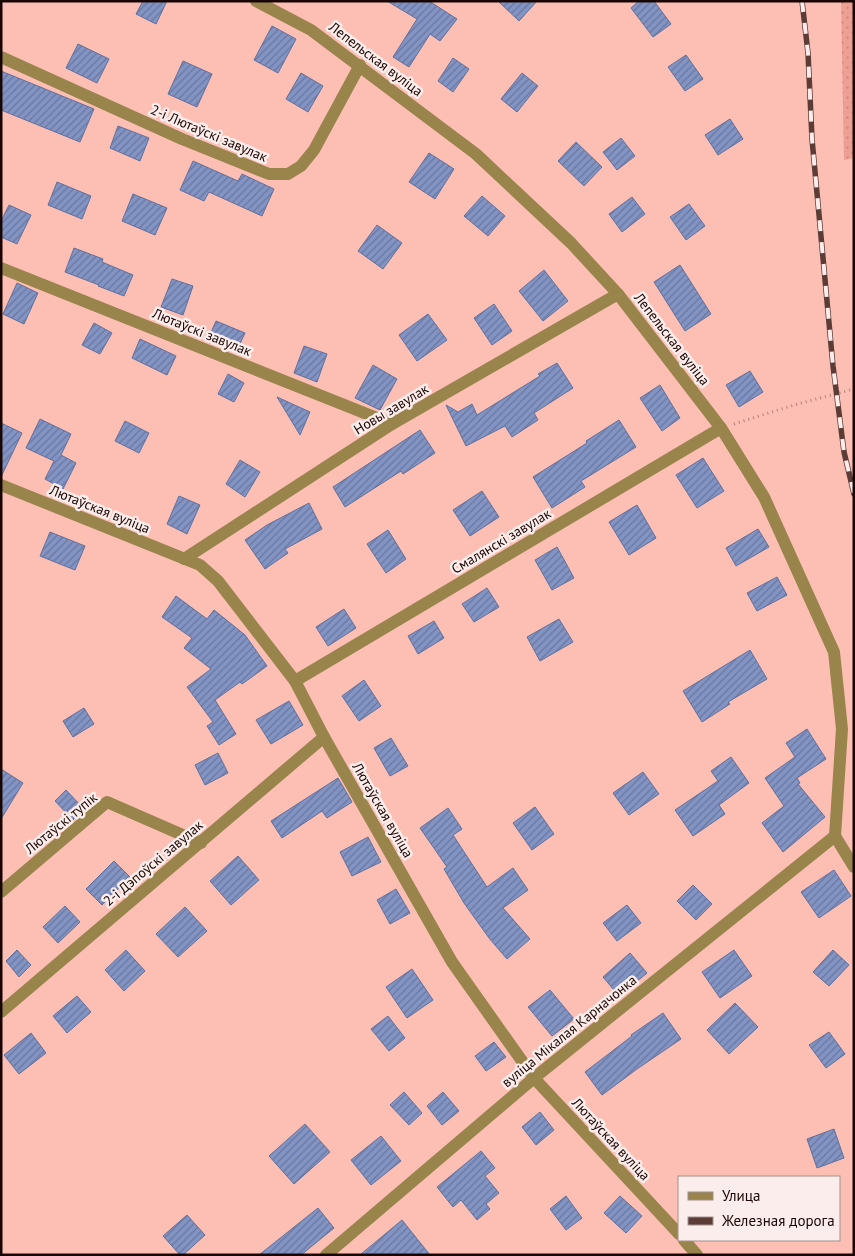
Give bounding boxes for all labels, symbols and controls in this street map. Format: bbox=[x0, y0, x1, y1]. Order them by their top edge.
street label: Лепельская вуліца bbox=[325, 17, 426, 100]
street label: 2-і Лютаўскі завулак bbox=[148, 100, 270, 166]
street label: Лепельская вуліца bbox=[630, 288, 714, 389]
street label: Лютаўскі завулак bbox=[149, 304, 254, 360]
street label: Новы завулак bbox=[350, 380, 432, 438]
street label: Лютаўская вуліца bbox=[46, 480, 153, 537]
street label: Смалянскі завулак bbox=[448, 504, 554, 578]
street label: Лютаўская вуліца bbox=[348, 758, 417, 861]
street label: Лютаўскі тупік bbox=[20, 788, 101, 858]
street label: 2-і Дэпоўскі завулак bbox=[100, 816, 207, 910]
street label: вуліца Мікалая Карначонка bbox=[498, 971, 640, 1091]
street label: Лютаўская вуліца bbox=[567, 1093, 654, 1184]
legend bbox=[678, 1176, 840, 1241]
text: Улица bbox=[722, 1186, 760, 1205]
text: Железная дорога bbox=[721, 1211, 835, 1230]

